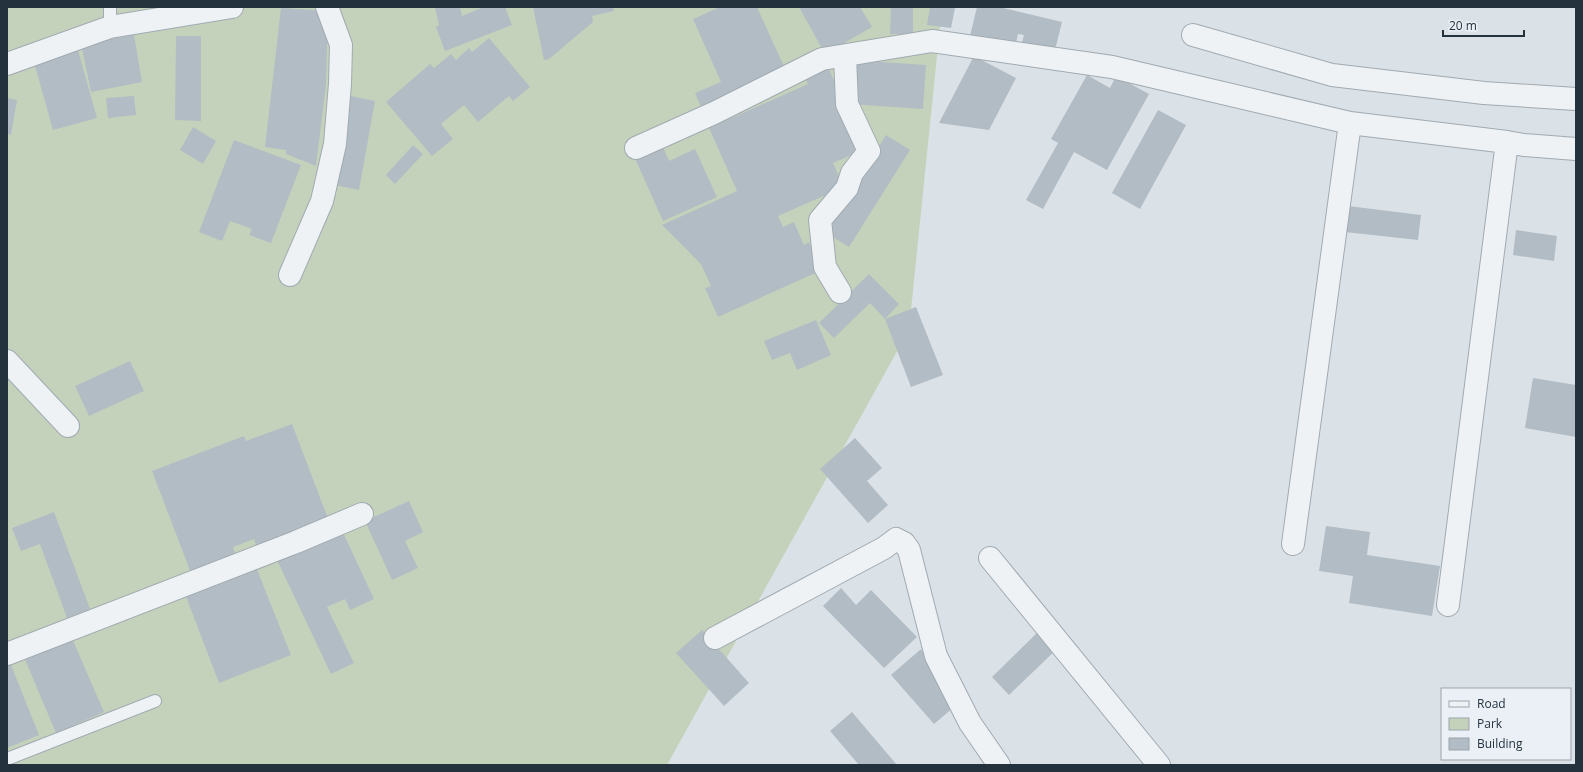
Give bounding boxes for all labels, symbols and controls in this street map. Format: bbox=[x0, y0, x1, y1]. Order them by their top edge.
scale bar bbox=[1443, 12, 1524, 38]
text: 20 m bbox=[1449, 17, 1477, 34]
legend bbox=[1441, 688, 1571, 760]
text: Road bbox=[1477, 695, 1506, 712]
text: Park bbox=[1477, 715, 1503, 732]
text: Building bbox=[1477, 735, 1523, 752]

